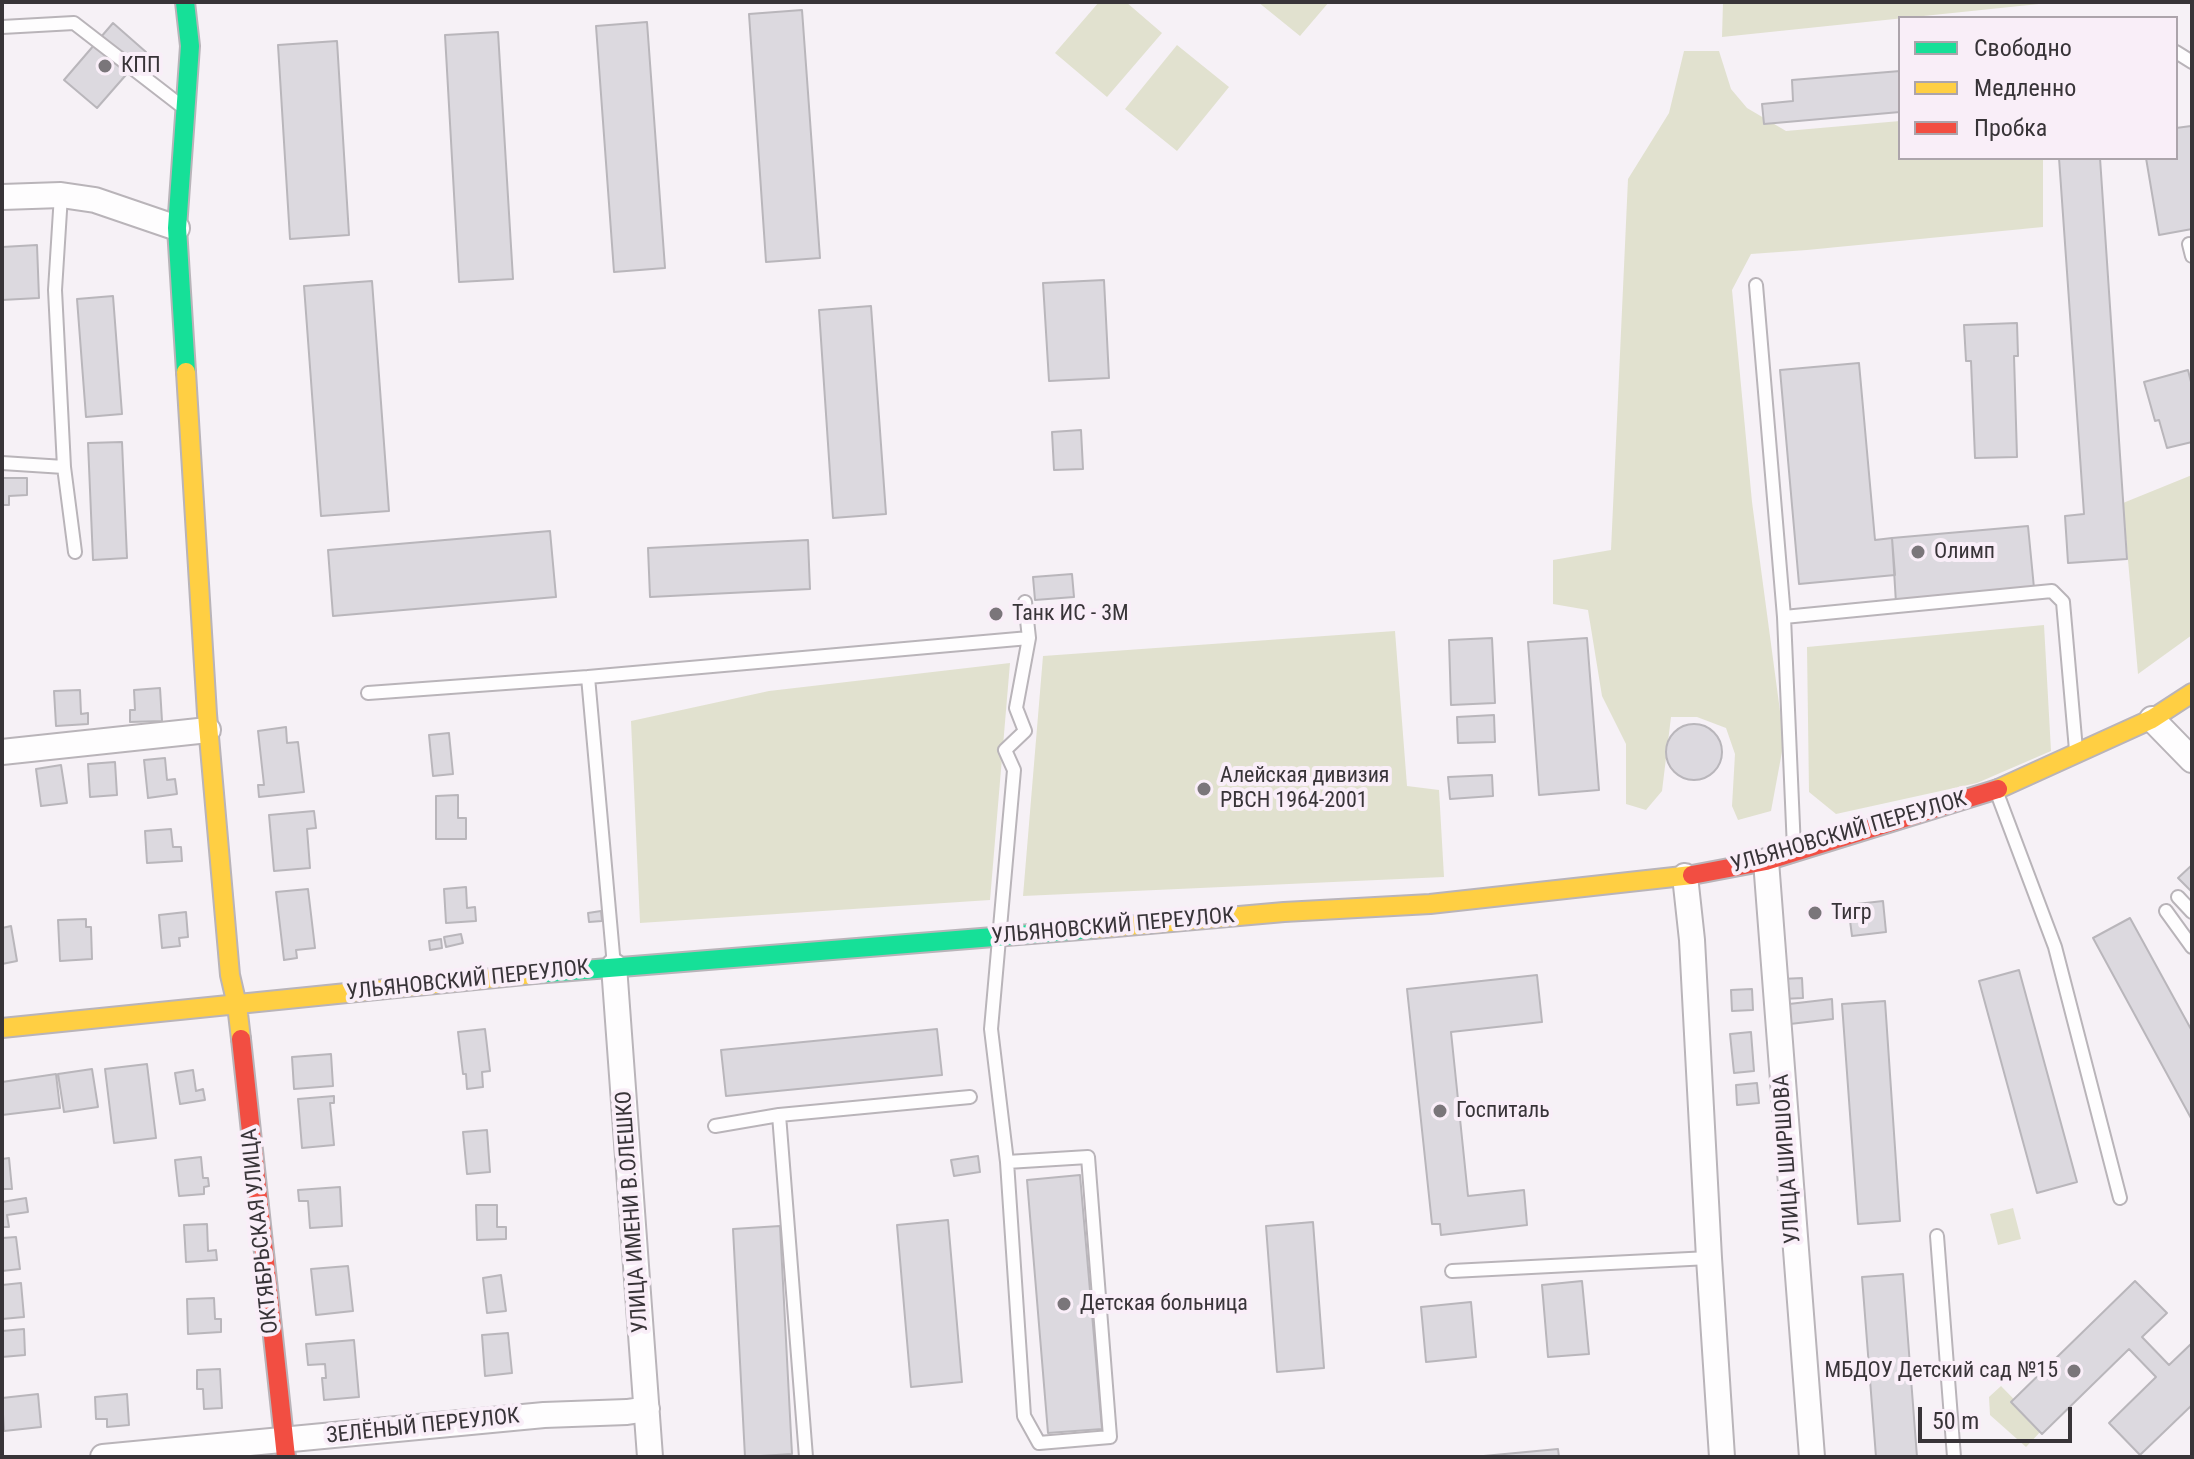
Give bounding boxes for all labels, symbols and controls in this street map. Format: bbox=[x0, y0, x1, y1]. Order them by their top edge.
legend bbox=[1898, 16, 2178, 160]
text: Свободно bbox=[1974, 34, 2072, 62]
place label: КПП bbox=[121, 53, 161, 79]
marker: КПП bbox=[96, 57, 114, 75]
text: Медленно bbox=[1974, 74, 2076, 102]
text: Пробка bbox=[1974, 114, 2047, 142]
place label: Олимп bbox=[1934, 539, 1995, 565]
marker: Олимп bbox=[1909, 543, 1927, 561]
place label: Танк ИС - 3М bbox=[1012, 601, 1129, 627]
marker: Танк ИС - 3М bbox=[987, 605, 1005, 623]
place label: Алейская дивизия РВСН 1964-2001 bbox=[1220, 763, 1389, 814]
marker: Алейская дивизия РВСН 1964-2001 bbox=[1195, 780, 1213, 798]
street label: УЛЬЯНОВСКИЙ ПЕРЕУЛОК bbox=[1728, 787, 1970, 879]
place label: Тигр bbox=[1831, 900, 1872, 926]
street label: УЛЬЯНОВСКИЙ ПЕРЕУЛОК bbox=[990, 903, 1236, 951]
marker: Тигр bbox=[1806, 904, 1824, 922]
street label: УЛЬЯНОВСКИЙ ПЕРЕУЛОК bbox=[345, 955, 591, 1007]
street label: УЛИЦА ШИРШОВА bbox=[1769, 1073, 1807, 1245]
street label: УЛИЦА ИМЕНИ В.ОЛЕШКО bbox=[611, 1090, 655, 1334]
place label: Госпиталь bbox=[1456, 1098, 1550, 1124]
marker: Госпиталь bbox=[1431, 1102, 1449, 1120]
street label: ОКТЯБРЬСКАЯ УЛИЦА bbox=[237, 1127, 285, 1335]
place label: Детская больница bbox=[1080, 1291, 1248, 1317]
marker: Детская больница bbox=[1055, 1295, 1073, 1313]
place label: МБДОУ Детский сад №15 bbox=[1825, 1358, 2058, 1384]
marker: МБДОУ Детский сад №15 bbox=[2065, 1362, 2083, 1380]
scale bar bbox=[1922, 1391, 2076, 1441]
street label: ЗЕЛЁНЫЙ ПЕРЕУЛОК bbox=[325, 1404, 521, 1450]
text: 50 m bbox=[1932, 1407, 1979, 1435]

